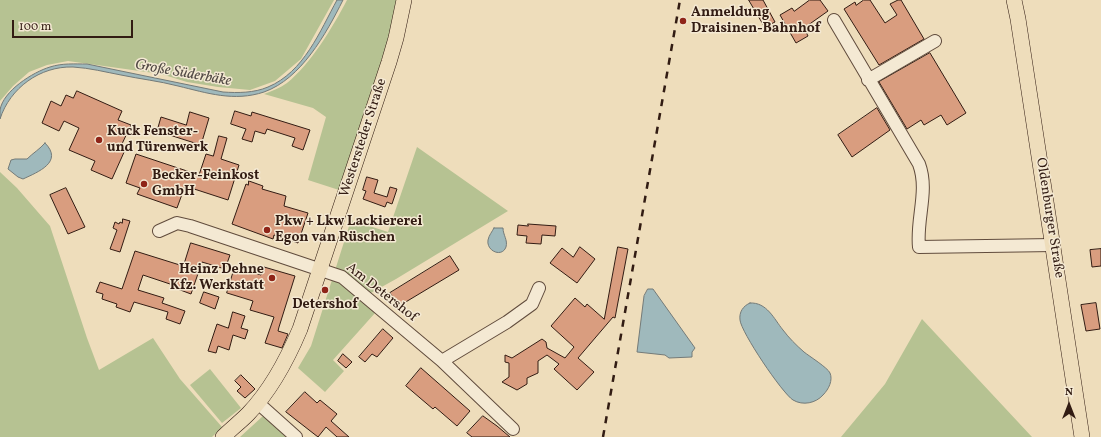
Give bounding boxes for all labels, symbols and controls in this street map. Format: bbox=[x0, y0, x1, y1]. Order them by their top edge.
place label: Anmeldung Draisinen-Bahnhof bbox=[691, 5, 820, 38]
scale bar bbox=[14, 12, 135, 38]
marker: Anmeldung Draisinen-Bahnhof bbox=[678, 16, 688, 26]
text: 100 m bbox=[19, 19, 51, 35]
water label: Große Süderbäke bbox=[133, 57, 233, 91]
street label: Westersteder Straße bbox=[337, 76, 391, 200]
place label: Kuck Fenster- und Türenwerk bbox=[107, 124, 208, 156]
marker: Kuck Fenster- und Türenwerk bbox=[94, 135, 104, 145]
street label: Oldenburger Straße bbox=[1031, 157, 1067, 279]
place label: Becker-Feinkost GmbH bbox=[152, 168, 259, 200]
marker: Becker-Feinkost GmbH bbox=[139, 179, 149, 189]
place label: Pkw + Lkw Lackiererei Egon van Rüschen bbox=[275, 214, 422, 246]
marker: Pkw + Lkw Lackiererei Egon van Rüschen bbox=[262, 225, 272, 235]
street label: Am Detershof bbox=[342, 260, 420, 326]
place label: Heinz Dehne Kfz. Werkstatt bbox=[170, 262, 264, 294]
marker: Heinz Dehne Kfz. Werkstatt bbox=[267, 273, 277, 283]
marker: Detershof bbox=[320, 285, 330, 295]
place label: Detershof bbox=[292, 297, 358, 313]
north arrow bbox=[1049, 385, 1089, 425]
text: N bbox=[1065, 385, 1073, 400]

